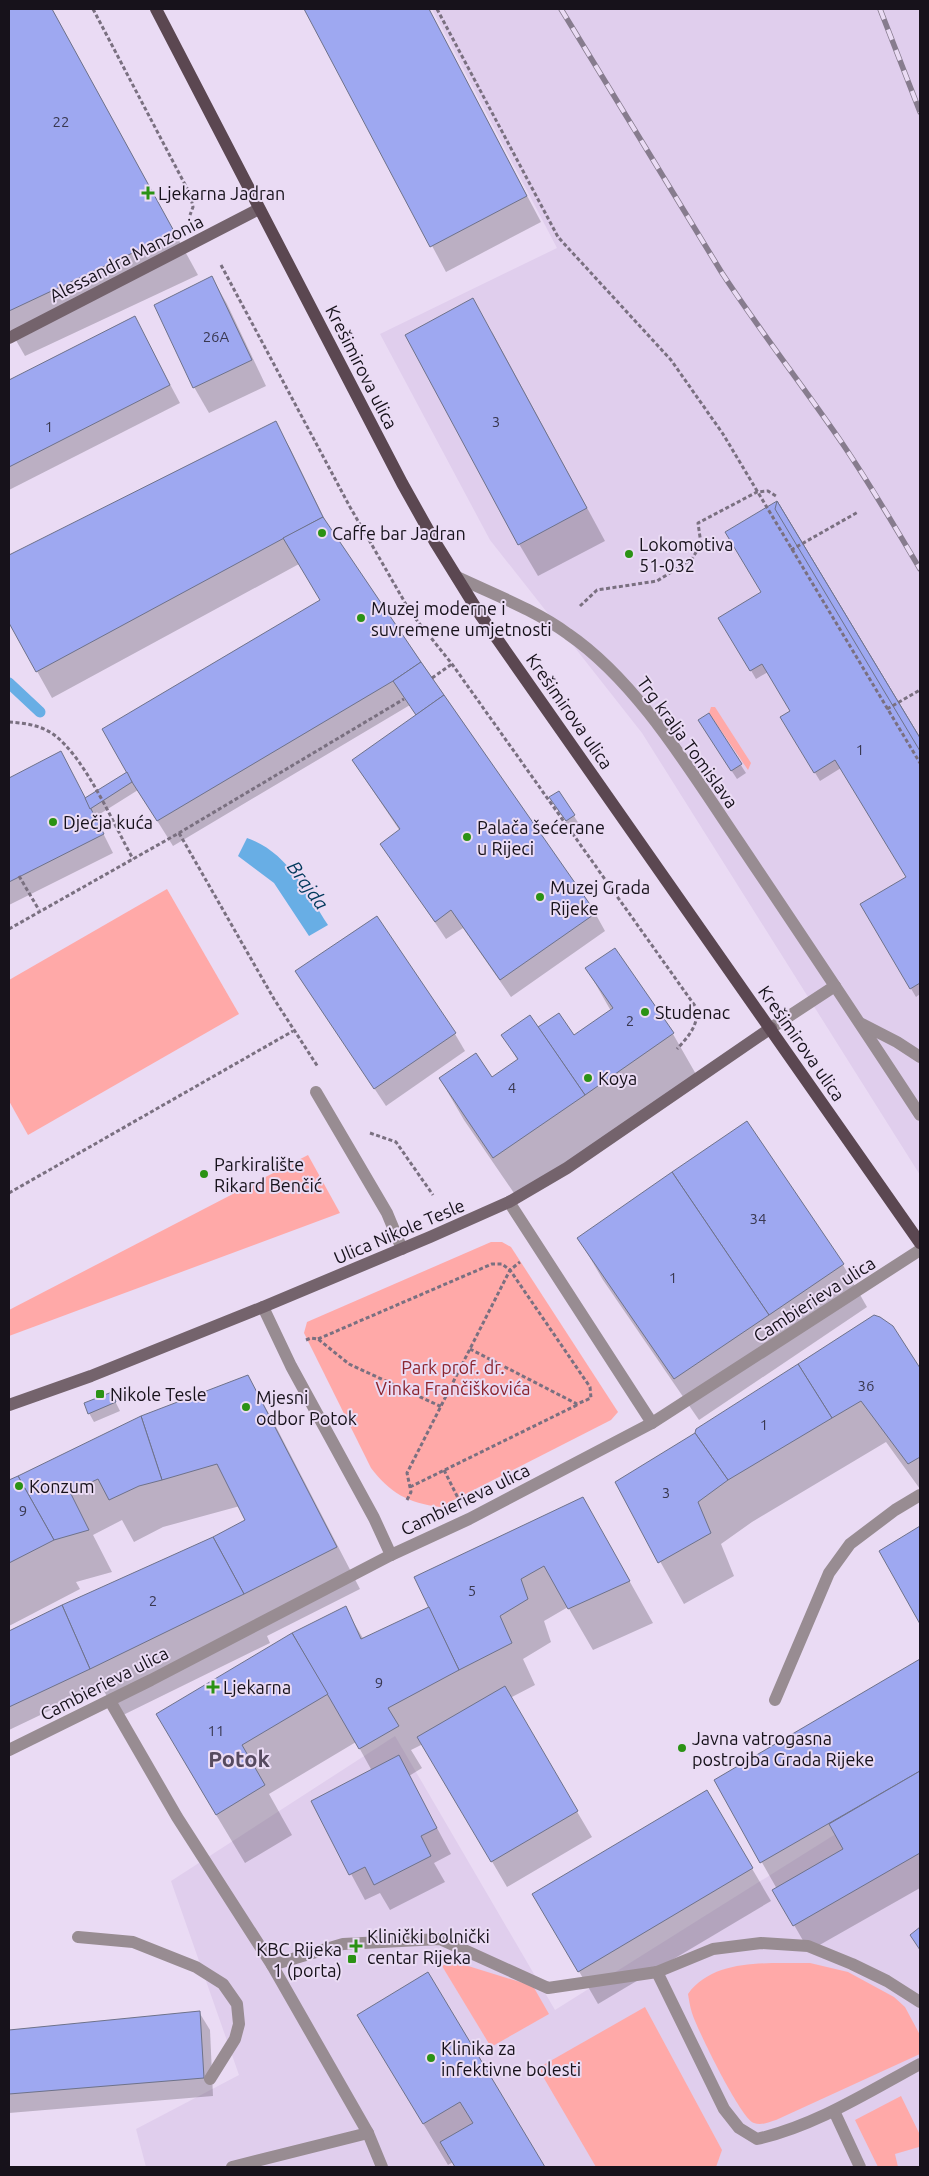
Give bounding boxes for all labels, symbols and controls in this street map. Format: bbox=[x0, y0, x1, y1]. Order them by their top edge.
house number: 22 bbox=[53, 113, 69, 130]
place label: Ljekarna Jadran bbox=[158, 183, 285, 203]
marker: Ljekarna Jadran bbox=[142, 187, 154, 199]
street label: Alessandra Manzonia bbox=[46, 211, 206, 305]
street label: Krešimirova ulica bbox=[322, 302, 402, 432]
house number: 26A bbox=[203, 328, 230, 345]
house number: 3 bbox=[492, 413, 500, 430]
house number: 1 bbox=[45, 418, 53, 435]
place label: Caffe bar Jadran bbox=[332, 523, 466, 543]
marker: Caffe bar Jadran bbox=[316, 527, 328, 539]
place label: Lokomotiva 51-032 bbox=[639, 534, 733, 575]
marker: Lokomotiva 51-032 bbox=[623, 548, 635, 560]
place label: Muzej moderne i suvremene umjetnosti bbox=[371, 598, 552, 639]
marker: Muzej moderne i suvremene umjetnosti bbox=[355, 612, 367, 624]
street label: Krešimirova ulica bbox=[523, 649, 617, 773]
street label: Trg kralja Tomislava bbox=[634, 672, 742, 812]
house number: 1 bbox=[856, 741, 864, 758]
place label: Dječja kuća bbox=[63, 812, 153, 832]
marker: Dječja kuća bbox=[47, 816, 59, 828]
place label: Palača šećerane u Rijeci bbox=[477, 817, 605, 858]
marker: Palača šećerane u Rijeci bbox=[461, 831, 473, 843]
water label: Brajda bbox=[283, 856, 333, 914]
place label: Muzej Grada Rijeke bbox=[550, 877, 650, 918]
marker: Muzej Grada Rijeke bbox=[534, 891, 546, 903]
street label: Krešimirova ulica bbox=[755, 981, 849, 1105]
place label: Studenac bbox=[655, 1002, 730, 1022]
marker: Studenac bbox=[639, 1006, 651, 1018]
house number: 2 bbox=[626, 1012, 634, 1029]
place label: Koya bbox=[598, 1068, 637, 1088]
marker: Koya bbox=[582, 1072, 594, 1084]
house number: 4 bbox=[508, 1079, 516, 1096]
place label: Parkiralište Rikard Benčić bbox=[214, 1154, 322, 1195]
marker: Parkiralište Rikard Benčić bbox=[198, 1168, 210, 1180]
street label: Ulica Nikole Tesle bbox=[331, 1194, 467, 1268]
house number: 34 bbox=[750, 1210, 766, 1227]
street label: Cambierieva ulica bbox=[749, 1252, 879, 1346]
house number: 1 bbox=[669, 1269, 677, 1286]
park label: Park prof. dr. Vinka Frančiškovića bbox=[375, 1357, 531, 1398]
house number: 36 bbox=[858, 1377, 874, 1394]
place label: Nikole Tesle bbox=[110, 1384, 207, 1404]
place label: Mjesni odbor Potok bbox=[256, 1387, 357, 1428]
marker: Nikole Tesle bbox=[94, 1388, 106, 1400]
marker: Mjesni odbor Potok bbox=[240, 1401, 252, 1413]
house number: 1 bbox=[760, 1416, 768, 1433]
street label: Cambierieva ulica bbox=[397, 1459, 533, 1539]
place label: Konzum bbox=[29, 1476, 95, 1496]
marker: Konzum bbox=[13, 1480, 25, 1492]
house number: 3 bbox=[662, 1484, 670, 1501]
house number: 9 bbox=[19, 1502, 27, 1519]
house number: 5 bbox=[468, 1582, 476, 1599]
house number: 2 bbox=[149, 1592, 157, 1609]
street label: Cambierieva ulica bbox=[37, 1642, 171, 1724]
house number: 9 bbox=[375, 1674, 383, 1691]
place label: Ljekarna bbox=[223, 1677, 291, 1697]
marker: Ljekarna bbox=[207, 1681, 219, 1693]
house number: 11 bbox=[208, 1722, 224, 1739]
place label: Javna vatrogasna postrojba Grada Rijeke bbox=[692, 1728, 874, 1769]
marker: Javna vatrogasna postrojba Grada Rijeke bbox=[676, 1742, 688, 1754]
district label: Potok bbox=[208, 1746, 270, 1771]
place label: Klinički bolnički centar Rijeka bbox=[367, 1926, 490, 1967]
place label: KBC Rijeka 1 (porta) bbox=[256, 1939, 342, 1981]
marker: Klinički bolnički centar Rijeka bbox=[349, 1939, 363, 1953]
marker: KBC Rijeka 1 (porta) bbox=[346, 1953, 358, 1965]
place label: Klinika za infektivne bolesti bbox=[441, 2038, 581, 2079]
marker: Klinika za infektivne bolesti bbox=[425, 2052, 437, 2064]

